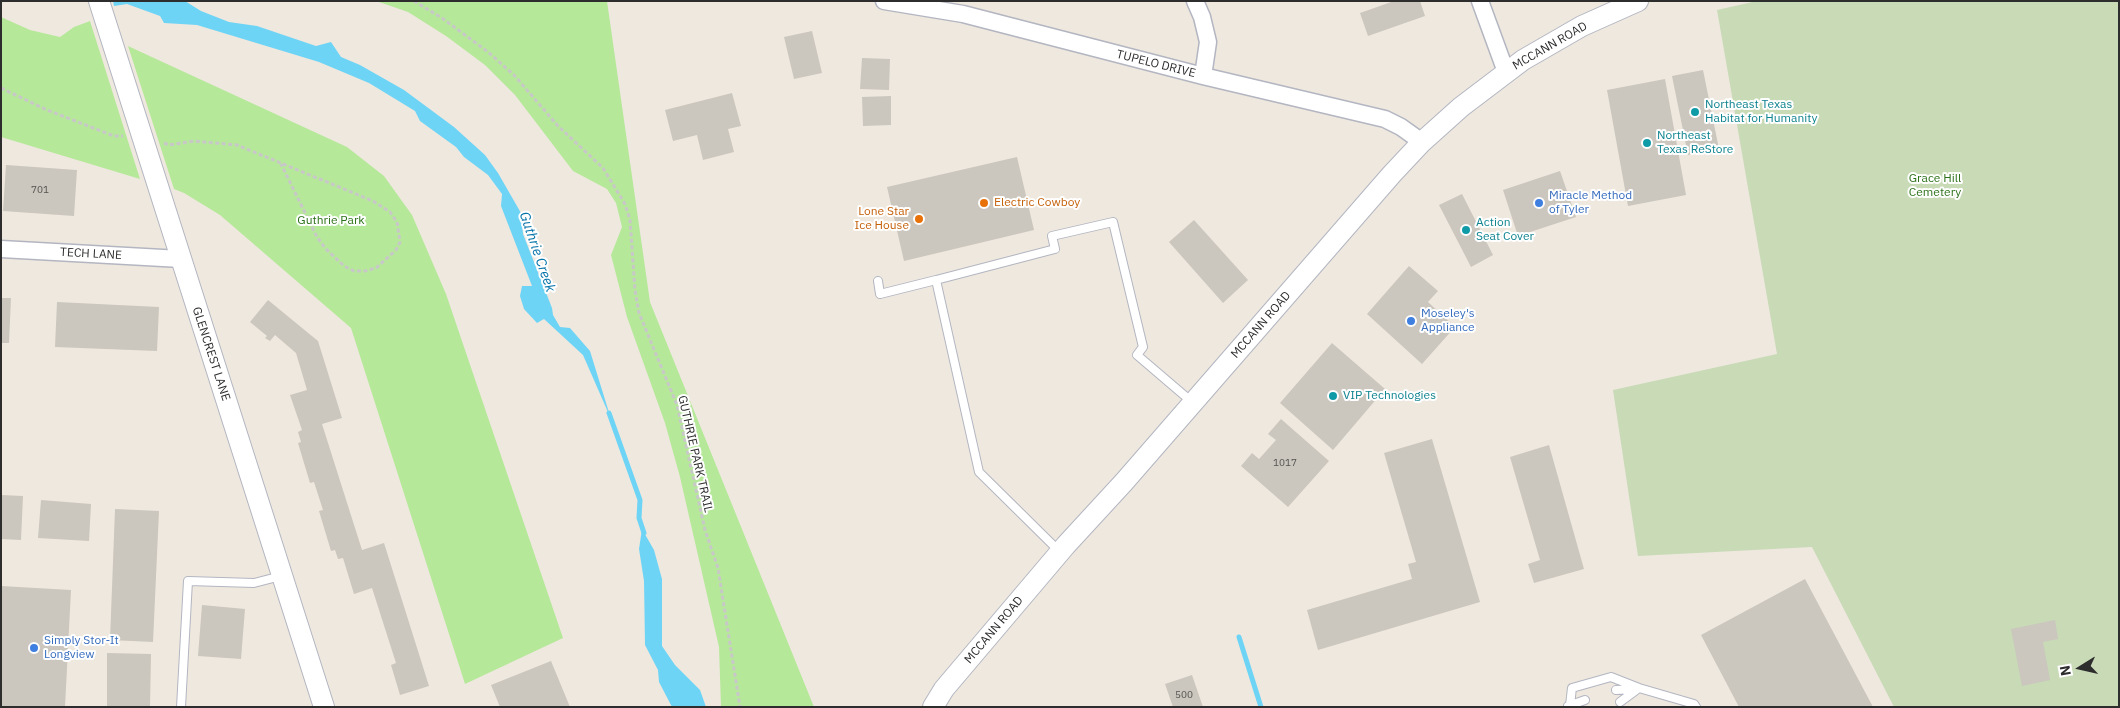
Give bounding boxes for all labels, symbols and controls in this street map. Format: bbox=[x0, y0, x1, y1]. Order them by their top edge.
street label: MCCANN ROAD bbox=[1510, 19, 1590, 73]
street label: TUPELO DRIVE bbox=[1115, 47, 1197, 81]
place label: Northeast Texas Habitat for Humanity bbox=[1705, 98, 1818, 126]
marker: Northeast Texas Habitat for Humanity bbox=[1689, 106, 1701, 118]
place label: Northeast Texas ReStore bbox=[1657, 129, 1733, 157]
marker: Northeast Texas ReStore bbox=[1641, 137, 1653, 149]
park label: Grace Hill Cemetery bbox=[1909, 172, 1961, 200]
house number: 701 bbox=[31, 184, 49, 196]
place label: Miracle Method of Tyler bbox=[1549, 189, 1632, 217]
place label: Electric Cowboy bbox=[994, 196, 1080, 210]
marker: Electric Cowboy bbox=[978, 197, 990, 209]
marker: Miracle Method of Tyler bbox=[1533, 197, 1545, 209]
place label: Lone Star Ice House bbox=[854, 205, 909, 233]
water label: Guthrie Creek bbox=[515, 210, 559, 294]
marker: Lone Star Ice House bbox=[913, 213, 925, 225]
park label: Guthrie Park bbox=[297, 214, 365, 228]
place label: Action Seat Cover bbox=[1476, 216, 1534, 244]
marker: Action Seat Cover bbox=[1460, 224, 1472, 236]
street label: TECH LANE bbox=[60, 245, 122, 263]
street label: MCCANN ROAD bbox=[1228, 289, 1294, 361]
street label: GLENCREST LANE bbox=[189, 305, 233, 403]
place label: Moseley's Appliance bbox=[1421, 307, 1475, 335]
marker: Moseley's Appliance bbox=[1405, 315, 1417, 327]
place label: VIP Technologies bbox=[1343, 389, 1436, 403]
marker: VIP Technologies bbox=[1327, 390, 1339, 402]
street label: GUTHRIE PARK TRAIL bbox=[675, 394, 715, 514]
house number: 1017 bbox=[1273, 457, 1297, 469]
street label: MCCANN ROAD bbox=[962, 593, 1026, 667]
place label: Simply Stor-It Longview bbox=[44, 634, 119, 662]
marker: Simply Stor-It Longview bbox=[28, 642, 40, 654]
north arrow bbox=[2055, 643, 2105, 693]
text: N bbox=[2055, 664, 2075, 677]
house number: 500 bbox=[1175, 689, 1193, 701]

